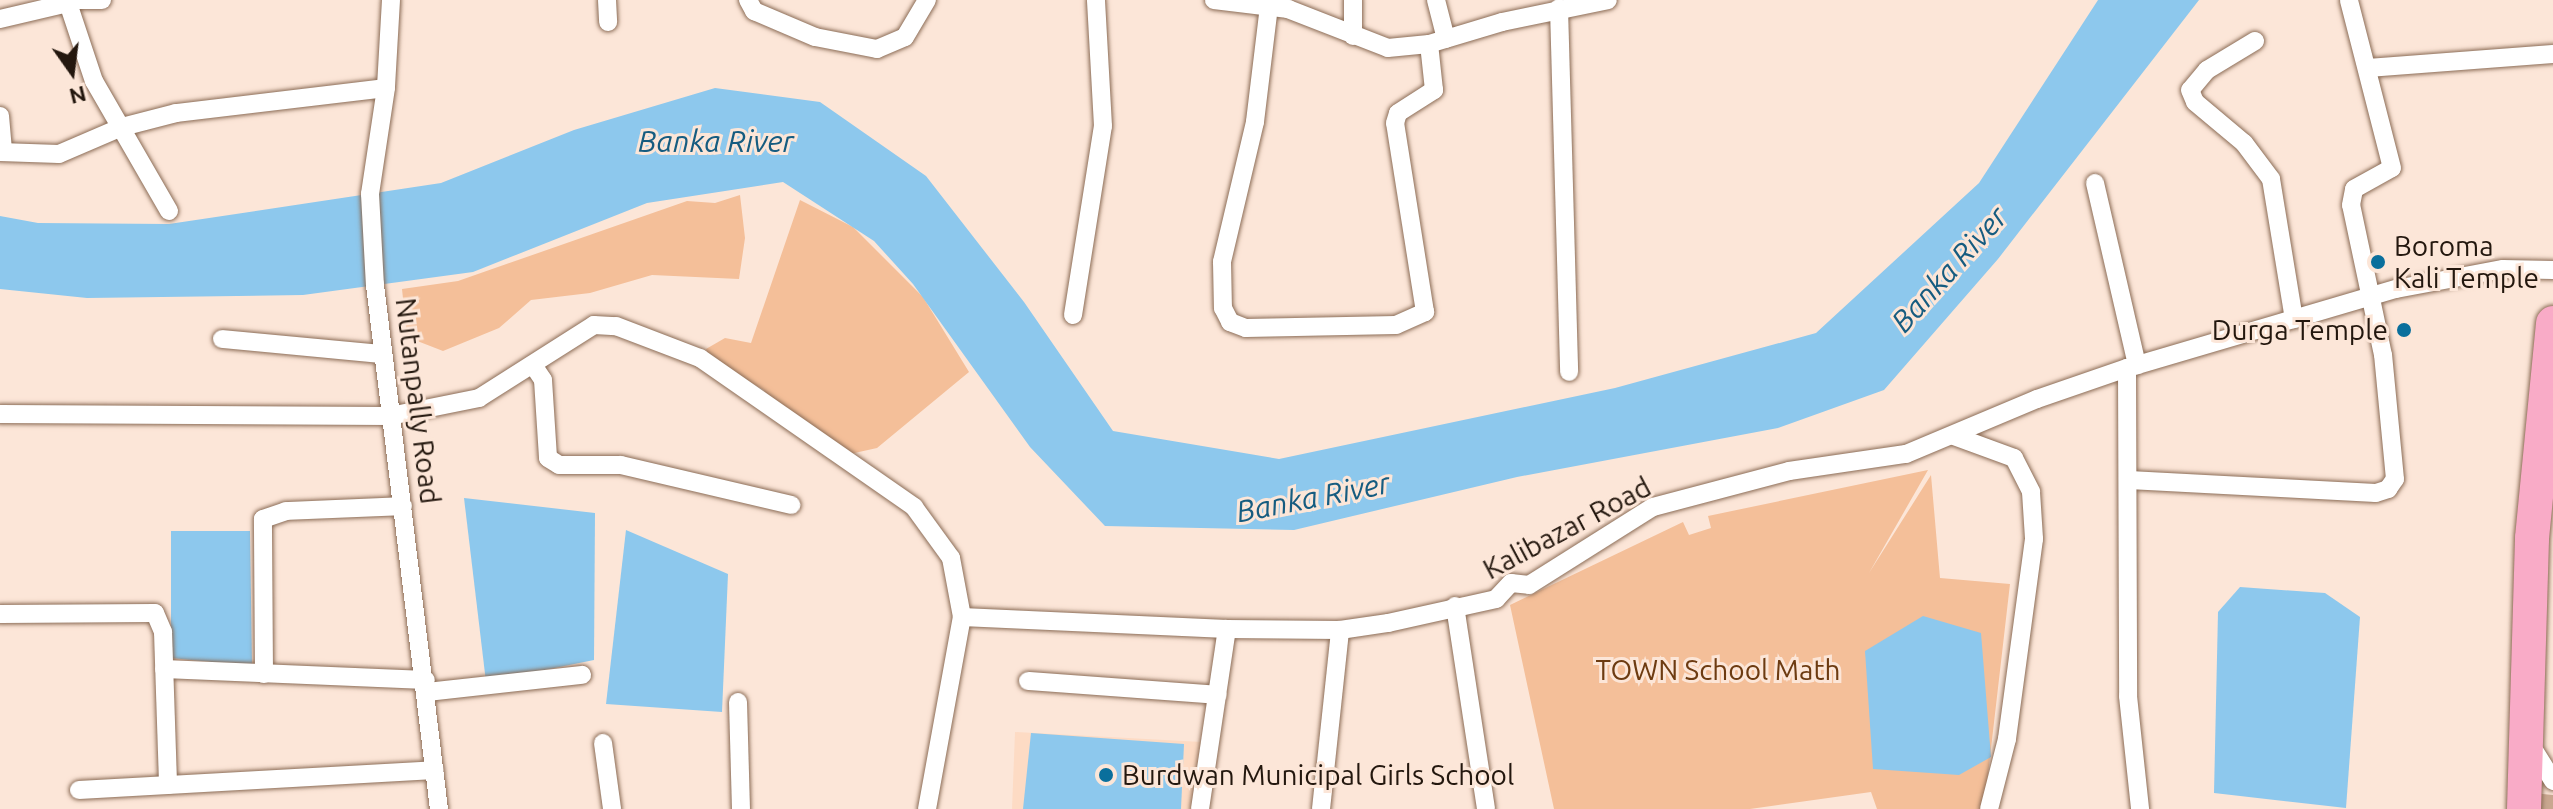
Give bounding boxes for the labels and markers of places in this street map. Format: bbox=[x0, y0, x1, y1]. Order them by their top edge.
place label: Boroma Kali Temple bbox=[2394, 229, 2539, 295]
marker: Boroma Kali Temple bbox=[2369, 253, 2387, 271]
place label: Durga Temple bbox=[2212, 313, 2388, 347]
marker: Durga Temple bbox=[2395, 321, 2413, 339]
place label: Burdwan Municipal Girls School bbox=[1122, 758, 1514, 792]
marker: Burdwan Municipal Girls School bbox=[1097, 766, 1115, 784]

